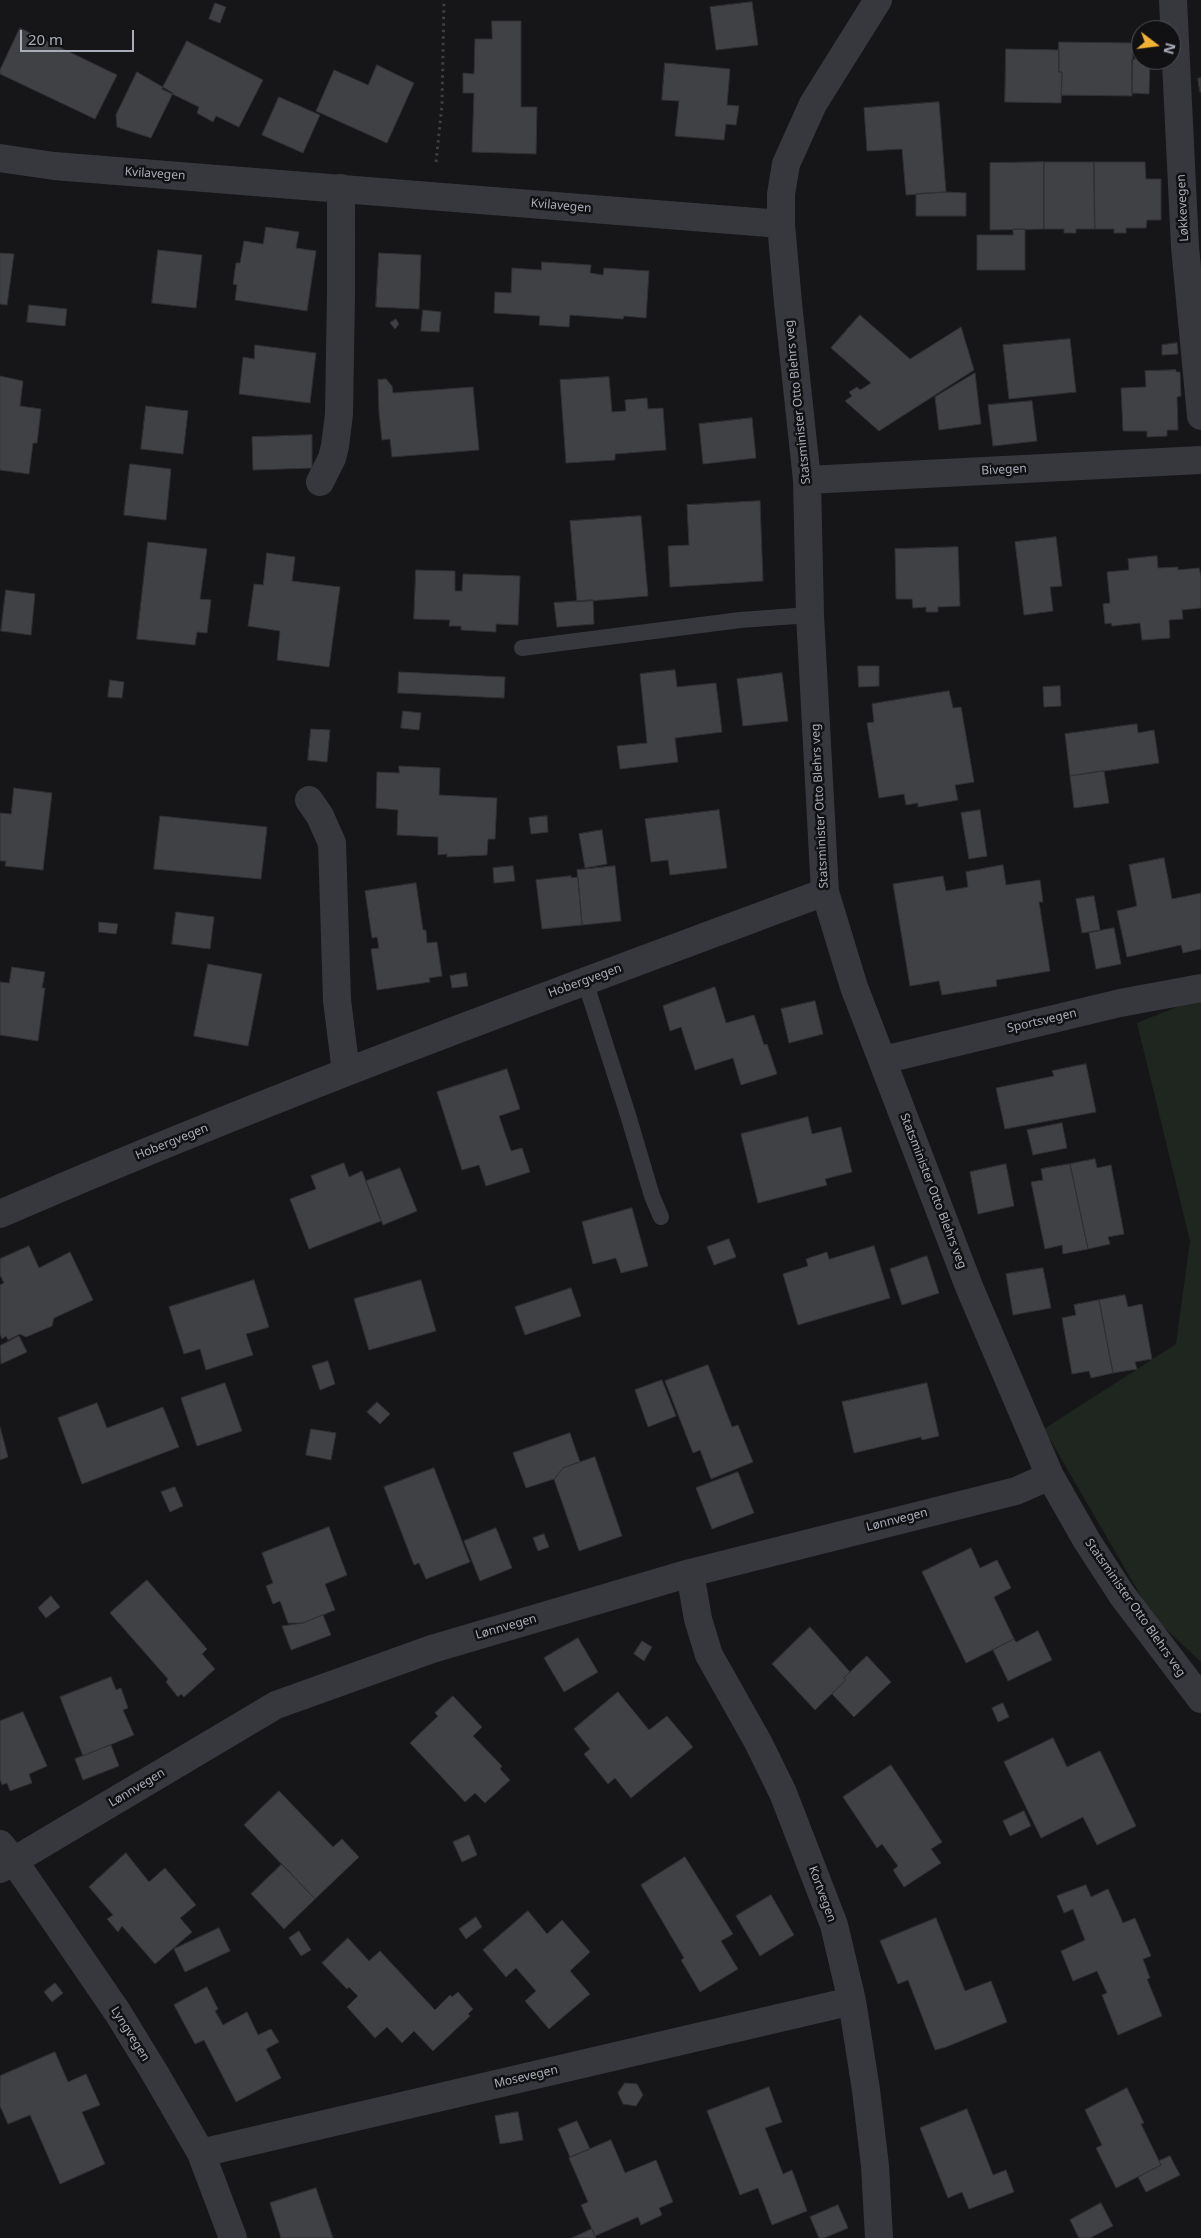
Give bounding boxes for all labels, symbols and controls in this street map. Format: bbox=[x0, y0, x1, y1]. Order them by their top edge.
scale bar bbox=[22, 20, 136, 52]
north arrow bbox=[1131, 20, 1181, 70]
text: 20 m bbox=[28, 29, 63, 49]
text: N bbox=[1159, 41, 1181, 57]
street label: Kvilavegen bbox=[124, 165, 186, 183]
street label: Løkkevegen bbox=[1174, 174, 1192, 242]
street label: Kvilavegen bbox=[530, 196, 592, 216]
street label: Statsminister Otto Blehrs veg bbox=[782, 319, 814, 485]
street label: Bivegen bbox=[981, 462, 1027, 478]
street label: Statsminister Otto Blehrs veg bbox=[808, 723, 832, 889]
street label: Hobergvegen bbox=[546, 961, 624, 1001]
street label: Sportsvegen bbox=[1006, 1006, 1078, 1036]
street label: Statsminister Otto Blehrs veg bbox=[897, 1111, 969, 1271]
street label: Hobergvegen bbox=[134, 1121, 210, 1163]
street label: Lønnvegen bbox=[865, 1505, 929, 1535]
street label: Statsminister Otto Blehrs veg bbox=[1082, 1536, 1188, 1680]
street label: Lønnvegen bbox=[474, 1611, 538, 1643]
street label: Lønnvegen bbox=[106, 1766, 168, 1810]
street label: Kortvegen bbox=[805, 1864, 839, 1924]
street label: Lyngvegen bbox=[108, 2004, 152, 2064]
street label: Mosevegen bbox=[493, 2063, 559, 2091]

